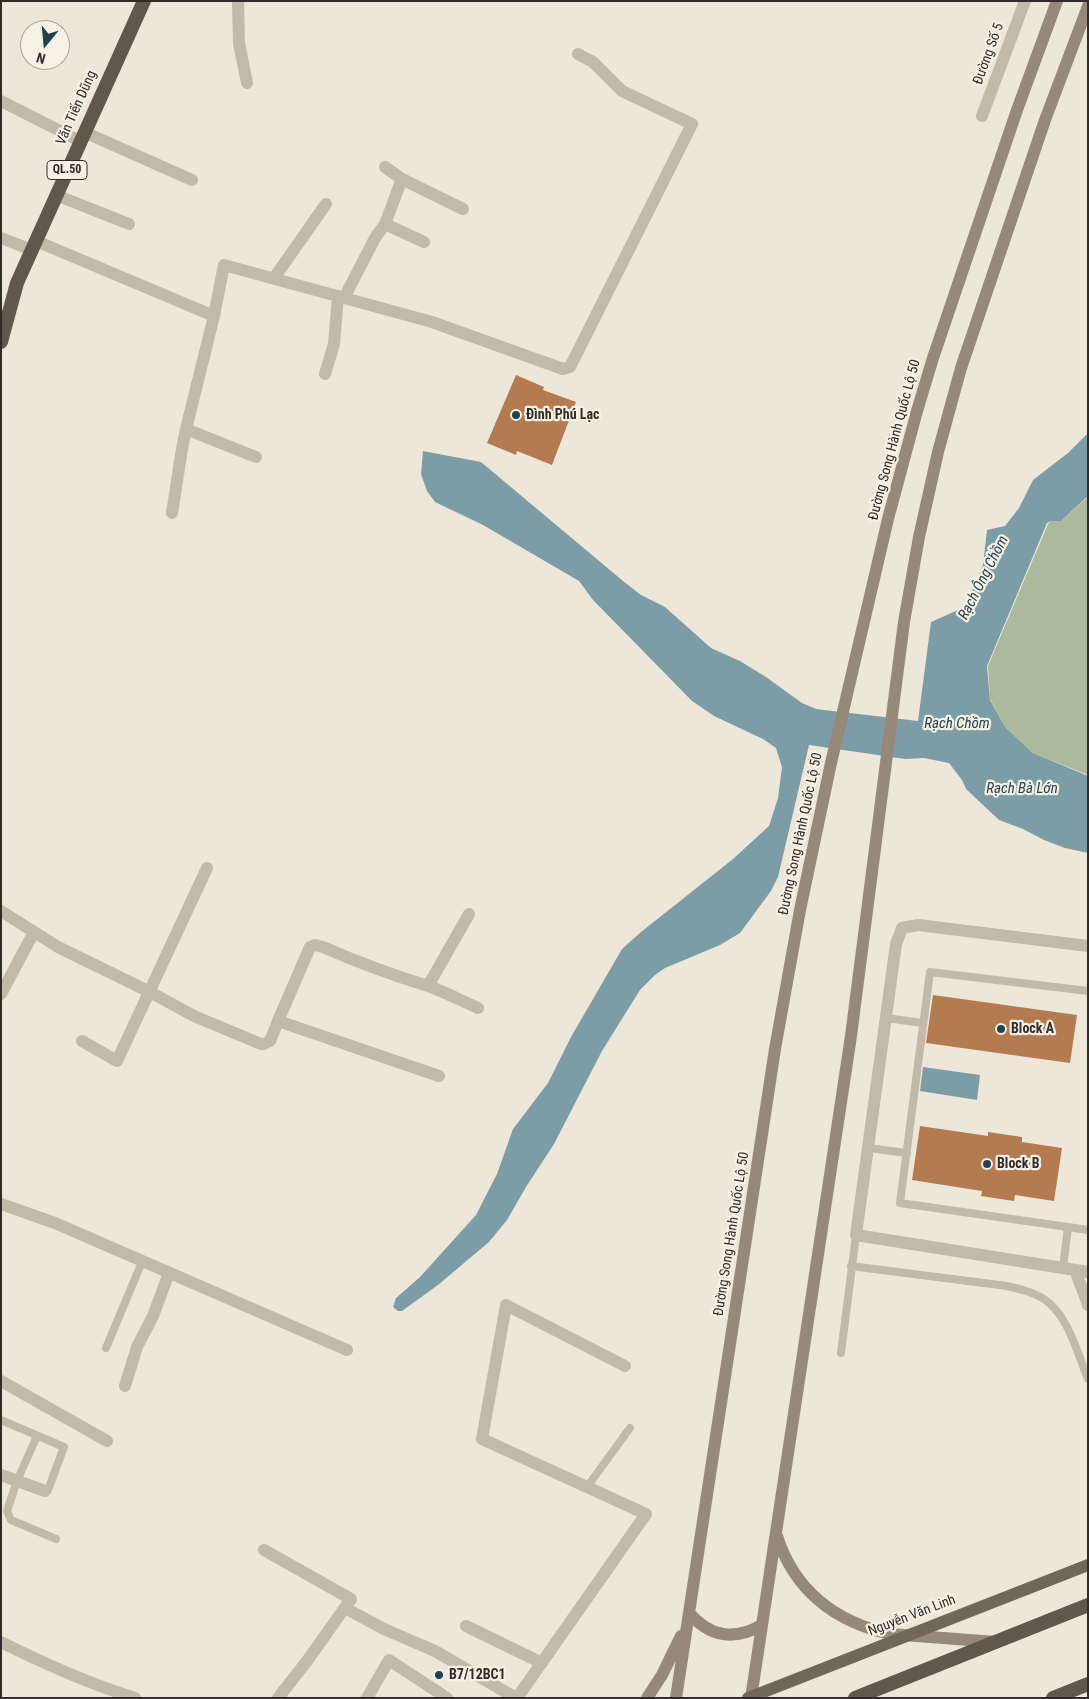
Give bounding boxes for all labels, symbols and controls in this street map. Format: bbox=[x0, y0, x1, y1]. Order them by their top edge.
north arrow bbox=[20, 20, 70, 70]
street label: Đường Số 5 bbox=[970, 21, 1008, 87]
text: N bbox=[34, 49, 47, 67]
street label: Văn Tiến Dũng bbox=[53, 68, 101, 148]
road number: QL.50 bbox=[47, 160, 87, 180]
street label: Đường Song Hành Quốc Lộ 50 bbox=[865, 358, 925, 522]
place label: Đình Phú Lạc bbox=[526, 407, 599, 423]
marker: Đình Phú Lạc bbox=[510, 409, 522, 421]
water label: Rạch Ông Chồm bbox=[955, 533, 1013, 623]
water label: Rạch Chồm bbox=[924, 715, 990, 733]
street label: Đường Song Hành Quốc Lộ 50 bbox=[776, 751, 826, 917]
water label: Rạch Bà Lớn bbox=[986, 780, 1058, 798]
place label: Block A bbox=[1011, 1021, 1054, 1037]
marker: Block A bbox=[995, 1023, 1007, 1035]
street label: Đường Song Hành Quốc Lộ 50 bbox=[711, 1151, 753, 1317]
place label: Block B bbox=[997, 1156, 1040, 1172]
marker: Block B bbox=[981, 1158, 993, 1170]
street label: Nguyễn Văn Linh bbox=[866, 1592, 958, 1640]
place label: B7/12BC1 bbox=[449, 1667, 506, 1683]
marker: B7/12BC1 bbox=[433, 1669, 445, 1681]

